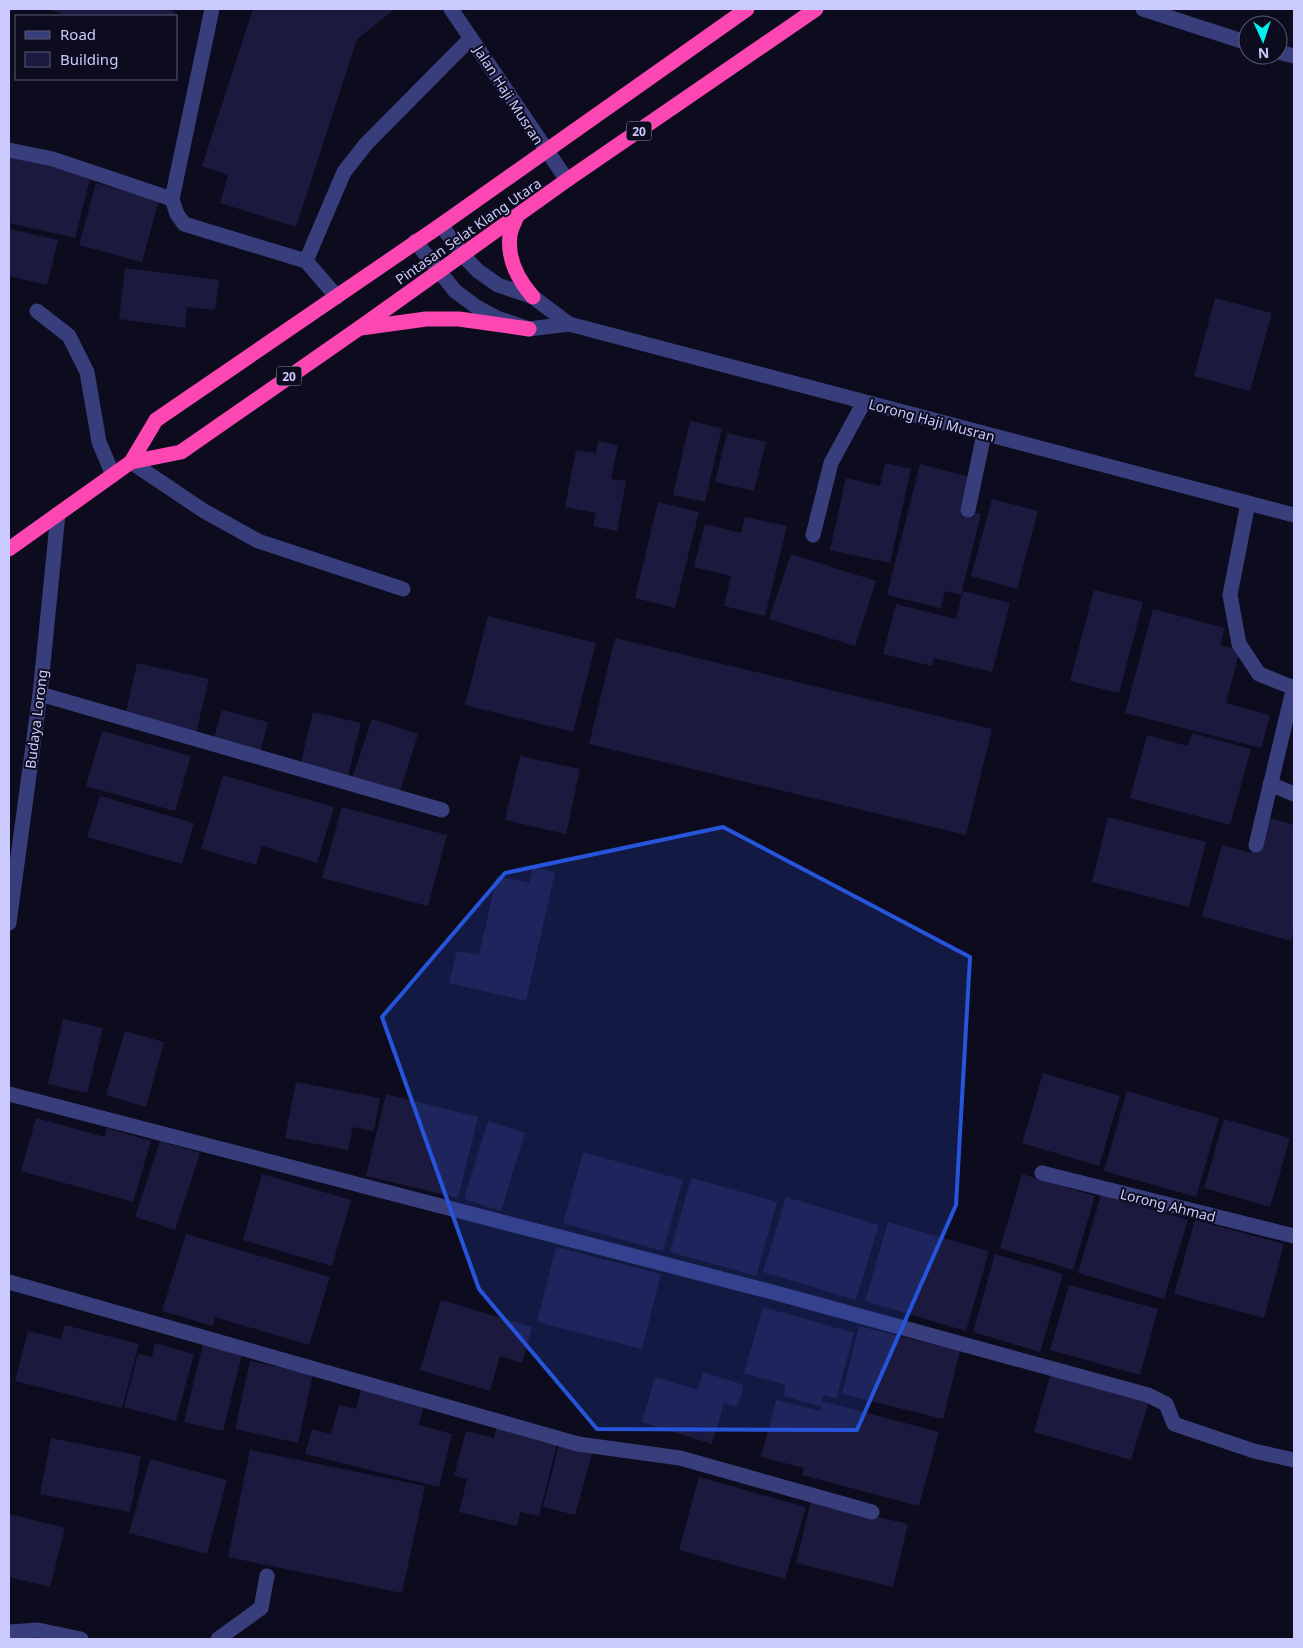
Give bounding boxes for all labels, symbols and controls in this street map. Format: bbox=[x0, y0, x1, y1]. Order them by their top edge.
legend bbox=[15, 15, 178, 80]
north arrow bbox=[1238, 15, 1288, 65]
text: Road bbox=[60, 24, 96, 44]
street label: Jalan Haji Musran bbox=[469, 40, 548, 148]
text: N bbox=[1258, 44, 1270, 63]
text: Building bbox=[60, 49, 118, 69]
road number: 20 bbox=[626, 122, 652, 140]
street label: Pintasan Selat Klang Utara bbox=[391, 173, 545, 289]
road number: 20 bbox=[276, 366, 302, 386]
street label: Lorong Haji Musran bbox=[867, 394, 997, 446]
street label: Budaya Lorong bbox=[20, 668, 52, 770]
street label: Lorong Ahmad bbox=[1118, 1184, 1218, 1226]

